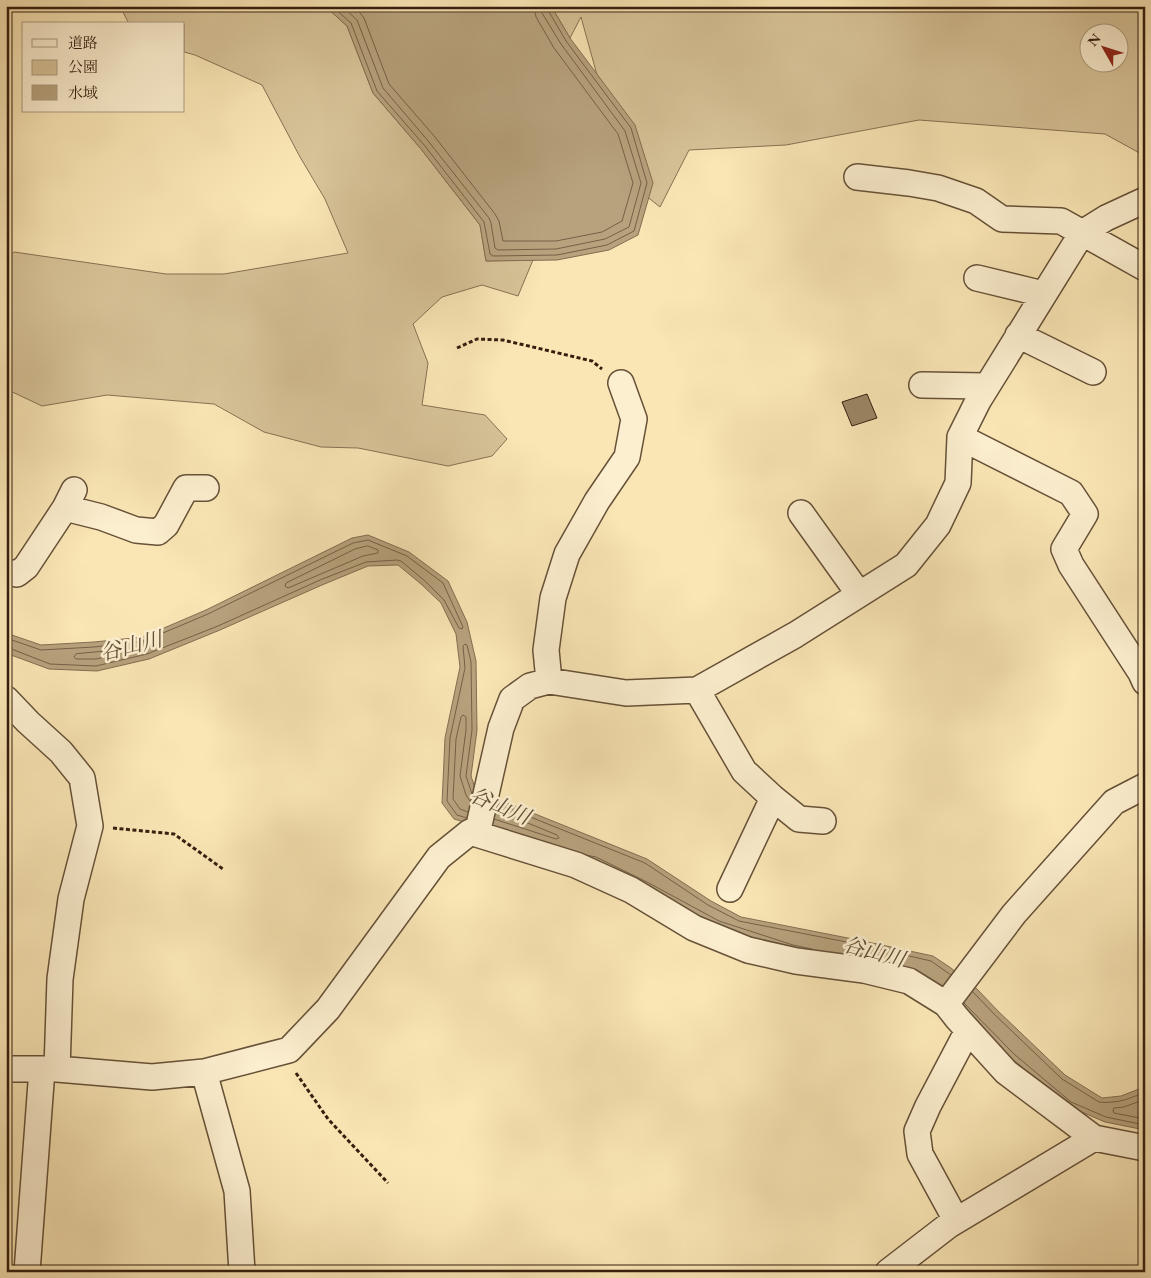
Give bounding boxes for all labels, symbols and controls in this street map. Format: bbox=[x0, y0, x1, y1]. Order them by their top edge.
legend bbox=[22, 22, 185, 112]
north arrow bbox=[1078, 22, 1128, 72]
text: N bbox=[1083, 29, 1105, 50]
text: 道路 bbox=[68, 33, 98, 52]
text: 公園 bbox=[68, 57, 98, 76]
text: 水域 bbox=[68, 83, 98, 102]
water label: 谷山川 bbox=[97, 624, 167, 666]
water label: 谷山川 bbox=[466, 781, 536, 831]
water label: 谷山川 bbox=[840, 930, 910, 973]

